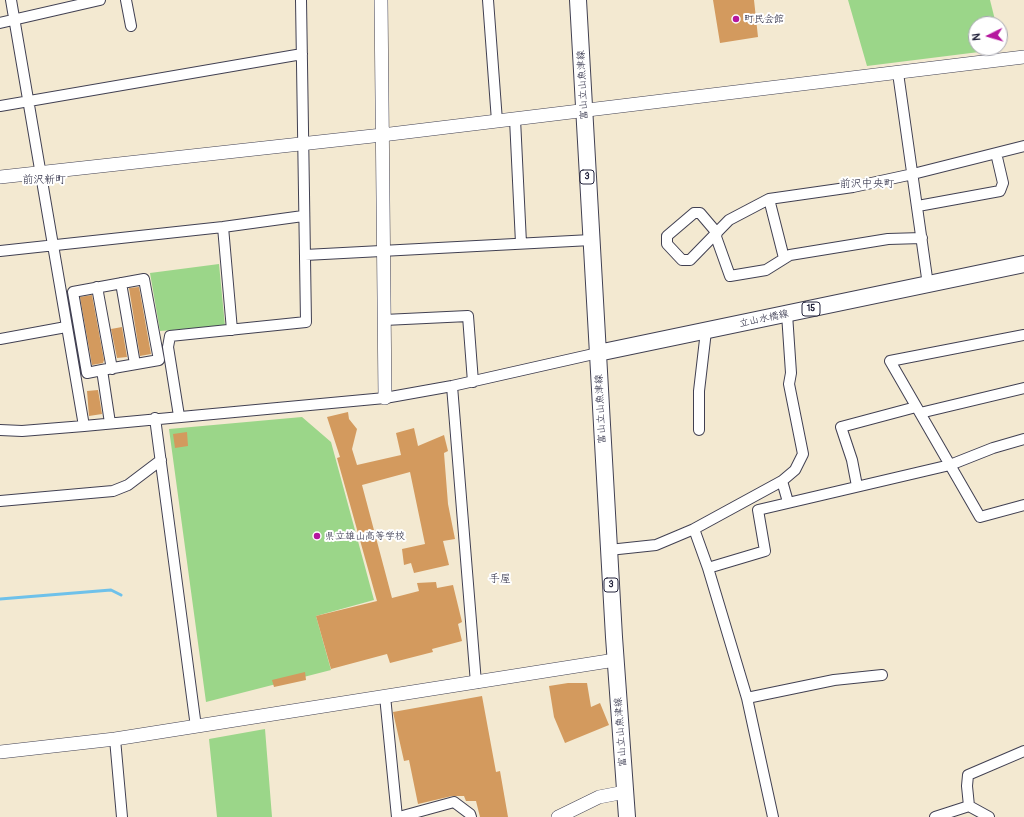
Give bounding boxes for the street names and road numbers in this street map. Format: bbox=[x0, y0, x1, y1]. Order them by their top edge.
street label: 富山立山魚津線 bbox=[575, 50, 591, 120]
road number: 3 bbox=[580, 170, 594, 184]
road number: 15 bbox=[802, 302, 820, 316]
street label: 立山水橋線 bbox=[738, 308, 790, 330]
street label: 富山立山魚津線 bbox=[593, 374, 609, 444]
road number: 3 bbox=[604, 578, 618, 592]
street label: 富山立山魚津線 bbox=[613, 697, 629, 767]

